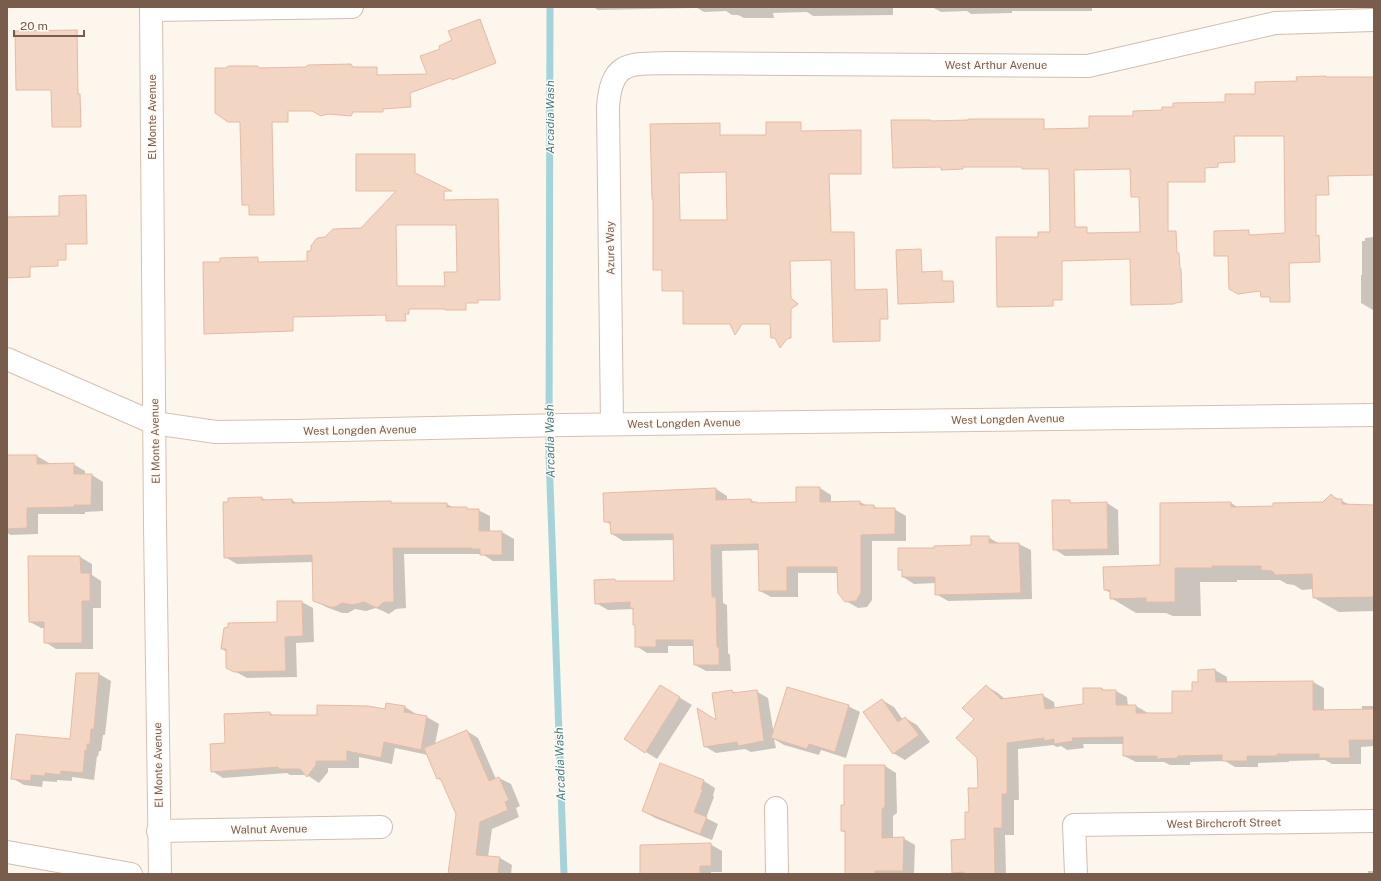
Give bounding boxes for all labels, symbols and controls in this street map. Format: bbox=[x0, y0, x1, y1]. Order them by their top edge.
scale bar bbox=[14, 12, 84, 38]
text: 20 m bbox=[20, 19, 48, 33]
street label: West Arthur Avenue bbox=[945, 59, 1047, 71]
street label: El Monte Avenue bbox=[146, 74, 158, 160]
water label: Arcadia Wash bbox=[543, 80, 557, 154]
street label: Azure Way bbox=[604, 221, 616, 275]
street label: El Monte Avenue bbox=[148, 398, 162, 484]
water label: Arcadia Wash bbox=[542, 404, 558, 478]
street label: West Longden Avenue bbox=[951, 412, 1065, 426]
street label: West Longden Avenue bbox=[627, 416, 741, 430]
street label: West Longden Avenue bbox=[303, 423, 417, 437]
street label: El Monte Avenue bbox=[151, 722, 165, 808]
water label: Arcadia Wash bbox=[552, 727, 568, 801]
street label: West Birchcroft Street bbox=[1167, 816, 1281, 830]
street label: Walnut Avenue bbox=[230, 822, 308, 836]

